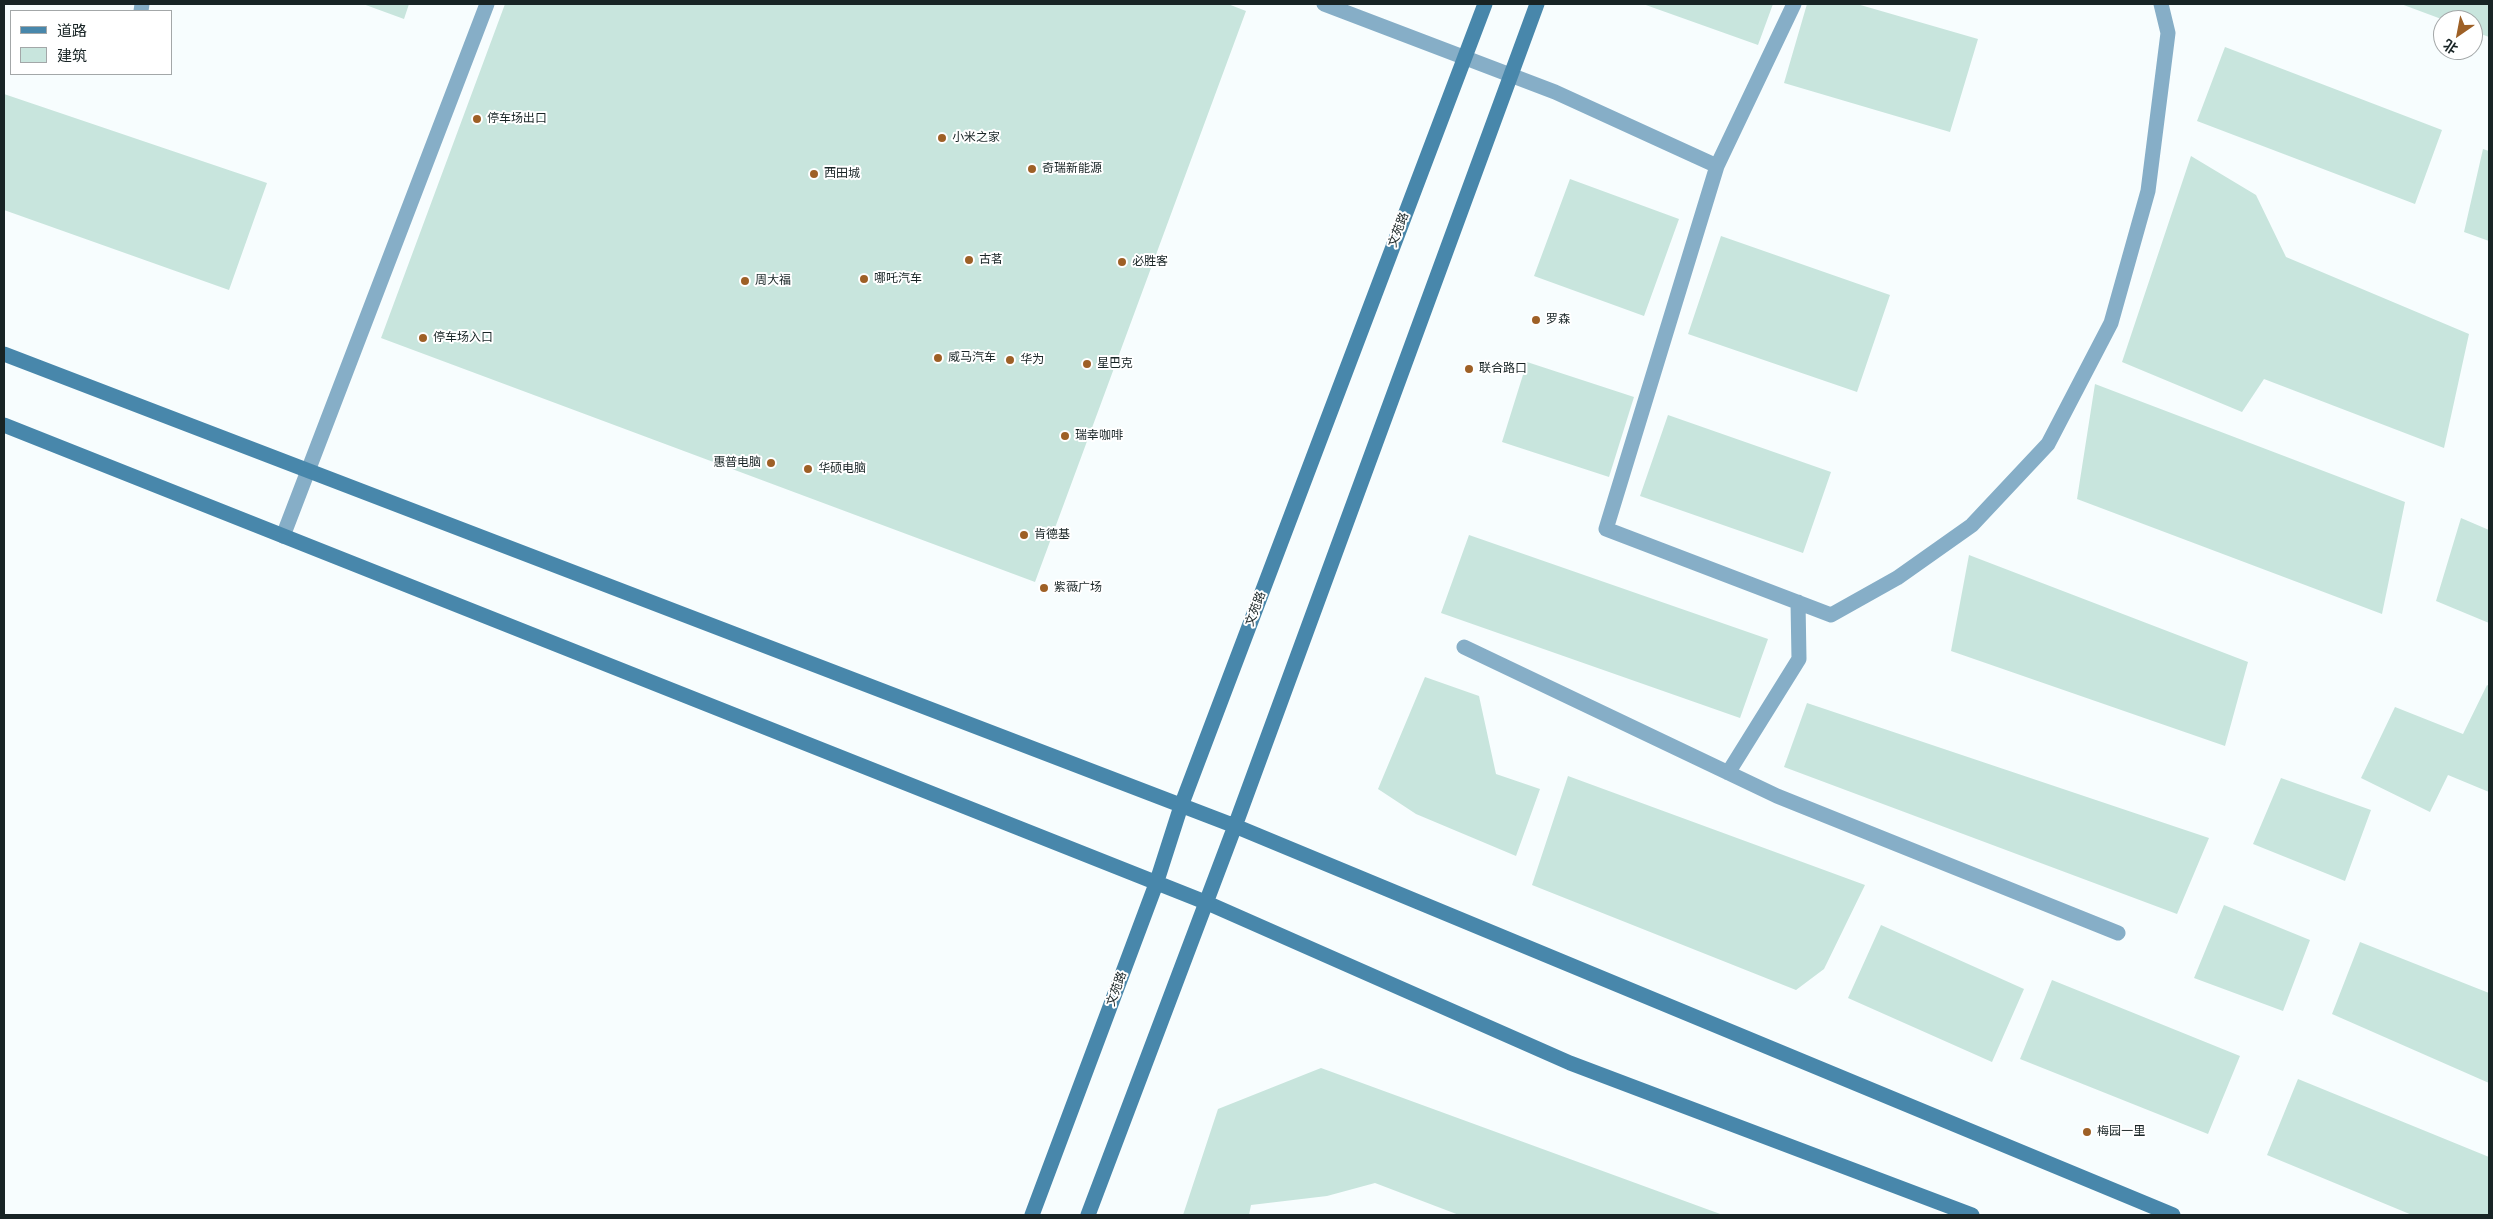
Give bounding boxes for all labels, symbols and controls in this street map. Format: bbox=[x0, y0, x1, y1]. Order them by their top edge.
legend bbox=[10, 10, 172, 75]
north arrow bbox=[2433, 10, 2483, 60]
text: 道路 bbox=[57, 22, 87, 40]
text: 北 bbox=[2440, 36, 2461, 57]
text: 建筑 bbox=[57, 47, 87, 65]
place label: 停车场出口 bbox=[487, 112, 547, 126]
marker: 停车场出口 bbox=[471, 113, 483, 125]
place label: 小米之家 bbox=[952, 131, 1000, 145]
marker: 小米之家 bbox=[936, 132, 948, 144]
place label: 奇瑞新能源 bbox=[1042, 162, 1102, 176]
marker: 奇瑞新能源 bbox=[1026, 163, 1038, 175]
place label: 西田城 bbox=[824, 167, 860, 181]
marker: 西田城 bbox=[808, 168, 820, 180]
street label: 文苑路 bbox=[1386, 211, 1412, 249]
place label: 古茗 bbox=[979, 253, 1003, 267]
marker: 古茗 bbox=[963, 254, 975, 266]
place label: 必胜客 bbox=[1132, 255, 1168, 269]
marker: 必胜客 bbox=[1116, 256, 1128, 268]
place label: 哪吒汽车 bbox=[874, 272, 922, 286]
marker: 哪吒汽车 bbox=[858, 273, 870, 285]
place label: 周大福 bbox=[755, 274, 791, 288]
marker: 周大福 bbox=[739, 275, 751, 287]
place label: 罗森 bbox=[1546, 313, 1570, 327]
marker: 罗森 bbox=[1530, 314, 1542, 326]
place label: 停车场入口 bbox=[433, 331, 493, 345]
marker: 停车场入口 bbox=[417, 332, 429, 344]
place label: 威马汽车 bbox=[948, 351, 996, 365]
marker: 威马汽车 bbox=[932, 352, 944, 364]
place label: 华为 bbox=[1020, 353, 1044, 367]
marker: 华为 bbox=[1004, 354, 1016, 366]
place label: 星巴克 bbox=[1097, 357, 1133, 371]
marker: 星巴克 bbox=[1081, 358, 1093, 370]
place label: 联合路口 bbox=[1479, 362, 1527, 376]
marker: 联合路口 bbox=[1463, 363, 1475, 375]
place label: 瑞幸咖啡 bbox=[1075, 429, 1123, 443]
marker: 瑞幸咖啡 bbox=[1059, 430, 1071, 442]
place label: 惠普电脑 bbox=[713, 456, 761, 470]
marker: 惠普电脑 bbox=[765, 457, 777, 469]
place label: 华硕电脑 bbox=[818, 462, 866, 476]
marker: 华硕电脑 bbox=[802, 463, 814, 475]
place label: 肯德基 bbox=[1034, 528, 1070, 542]
marker: 肯德基 bbox=[1018, 529, 1030, 541]
place label: 紫薇广场 bbox=[1054, 581, 1102, 595]
marker: 紫薇广场 bbox=[1038, 582, 1050, 594]
street label: 文苑路 bbox=[1243, 590, 1269, 628]
street label: 文苑路 bbox=[1104, 970, 1130, 1008]
place label: 梅园一里 bbox=[2097, 1125, 2145, 1139]
marker: 梅园一里 bbox=[2081, 1126, 2093, 1138]

